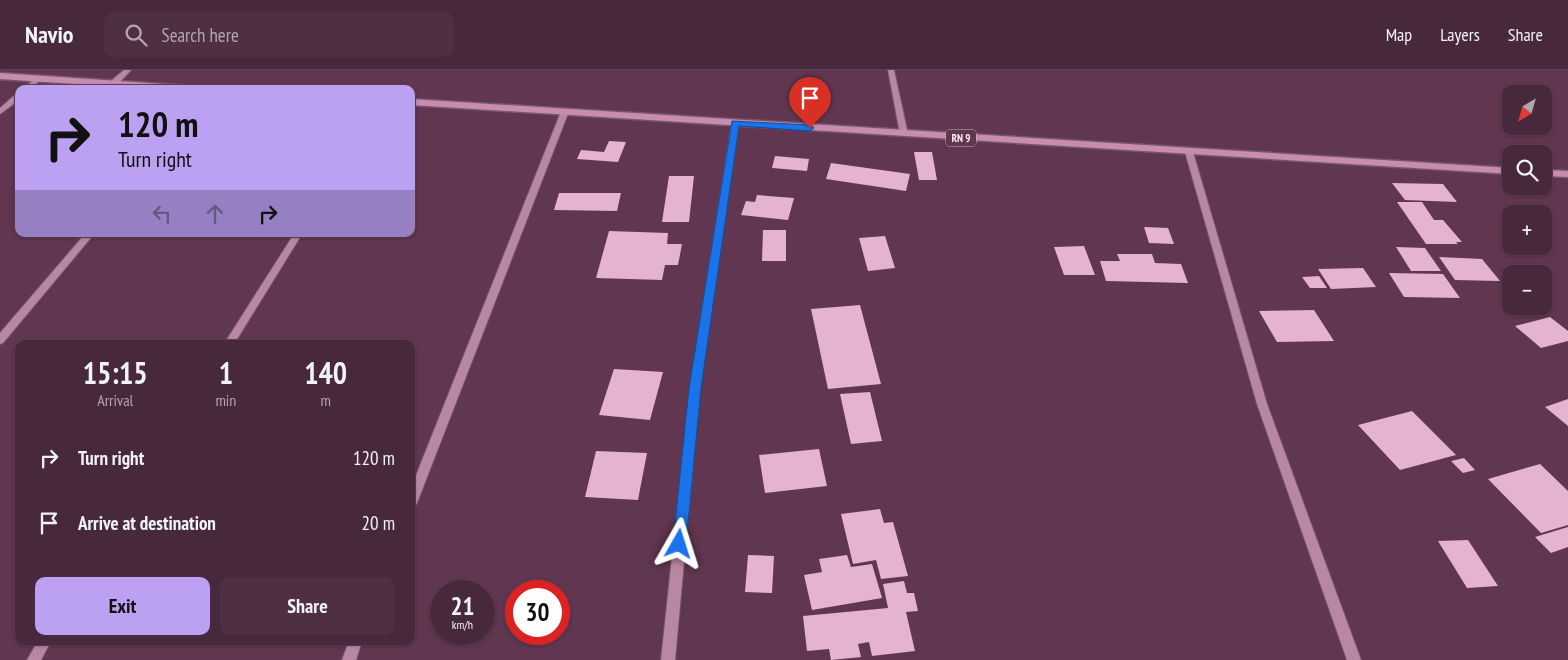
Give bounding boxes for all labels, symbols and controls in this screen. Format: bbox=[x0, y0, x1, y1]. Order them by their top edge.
search box bbox=[104, 12, 454, 57]
text: Navio bbox=[25, 19, 74, 50]
icon: search bbox=[122, 21, 150, 49]
text: Search here bbox=[162, 23, 239, 47]
text: Map bbox=[1386, 23, 1412, 46]
text: Layers bbox=[1440, 23, 1480, 46]
text: Share bbox=[1508, 23, 1543, 46]
pin bbox=[789, 77, 831, 128]
icon: arrive bbox=[796, 84, 824, 112]
north arrow bbox=[1502, 85, 1552, 135]
map controls bbox=[1502, 85, 1552, 315]
text: 120 m bbox=[118, 101, 199, 147]
icon: right bbox=[35, 105, 100, 170]
road number: RN 9 bbox=[946, 129, 976, 146]
text: Turn right bbox=[118, 145, 192, 173]
button: search bbox=[1502, 145, 1552, 195]
icon: left bbox=[148, 200, 176, 228]
icon: ahead bbox=[201, 200, 229, 228]
icon: right bbox=[254, 200, 282, 228]
button: + bbox=[1502, 205, 1552, 255]
button: − bbox=[1502, 265, 1552, 315]
text: 15:15 bbox=[83, 353, 148, 392]
text: 1 bbox=[219, 353, 233, 392]
text: 140 bbox=[304, 353, 347, 392]
text: Arrival bbox=[97, 390, 133, 410]
text: min bbox=[215, 390, 236, 410]
text: m bbox=[320, 390, 331, 410]
icon: right bbox=[35, 444, 63, 472]
text: Turn right bbox=[78, 446, 144, 470]
text: 120 m bbox=[353, 446, 395, 470]
icon: arrive bbox=[35, 509, 63, 537]
text: Arrive at destination bbox=[78, 511, 216, 535]
text: 20 m bbox=[362, 511, 395, 535]
position arrow bbox=[652, 517, 704, 569]
button: Exit bbox=[35, 577, 210, 635]
button: Share bbox=[220, 577, 395, 635]
speed limit sign: 30 bbox=[505, 580, 570, 645]
text: 21 bbox=[451, 590, 474, 622]
text: km/h bbox=[452, 617, 473, 632]

